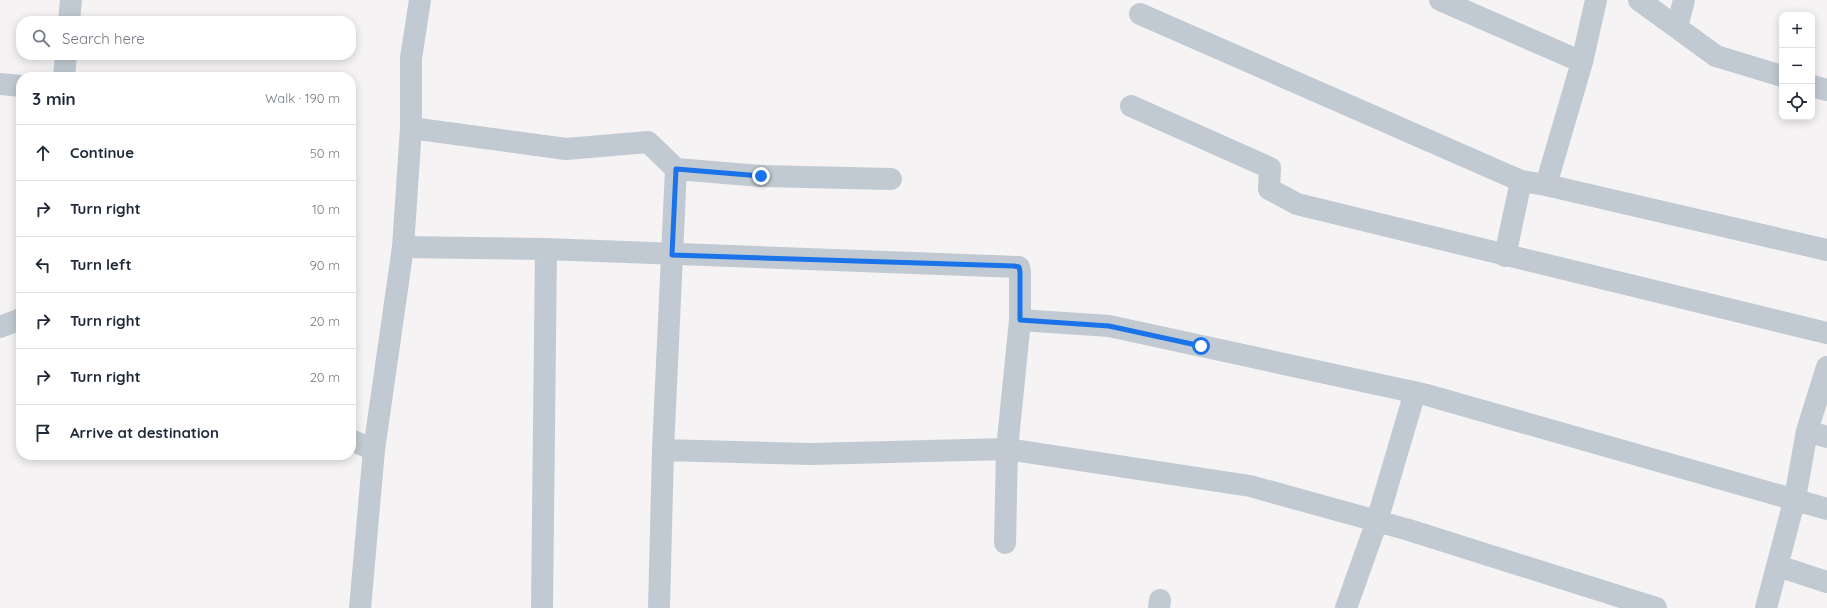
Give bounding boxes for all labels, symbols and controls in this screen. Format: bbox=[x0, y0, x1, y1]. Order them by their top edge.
map controls bbox=[1779, 12, 1815, 120]
button: + bbox=[1779, 12, 1815, 48]
search box bbox=[16, 16, 356, 60]
icon: search bbox=[30, 27, 52, 49]
text: Search here bbox=[62, 29, 145, 48]
button: − bbox=[1779, 48, 1815, 84]
button: locate bbox=[1779, 84, 1815, 120]
text: 3 min bbox=[32, 88, 76, 109]
text: Walk · 190 m bbox=[265, 90, 340, 106]
icon: ahead bbox=[32, 142, 54, 164]
text: Continue bbox=[70, 143, 134, 162]
text: 50 m bbox=[310, 145, 340, 161]
route end bbox=[752, 167, 770, 185]
icon: right bbox=[32, 198, 54, 220]
text: Turn right bbox=[70, 199, 141, 218]
text: 10 m bbox=[312, 201, 340, 217]
icon: left bbox=[32, 254, 54, 276]
text: Turn left bbox=[70, 255, 132, 274]
text: 90 m bbox=[310, 257, 340, 273]
icon: right bbox=[32, 310, 54, 332]
text: Turn right bbox=[70, 311, 141, 330]
text: 20 m bbox=[310, 313, 340, 329]
route start bbox=[1192, 337, 1210, 355]
icon: right bbox=[32, 366, 54, 388]
text: Turn right bbox=[70, 367, 141, 386]
text: 20 m bbox=[310, 369, 340, 385]
icon: arrive bbox=[32, 422, 54, 444]
text: Arrive at destination bbox=[70, 423, 219, 442]

